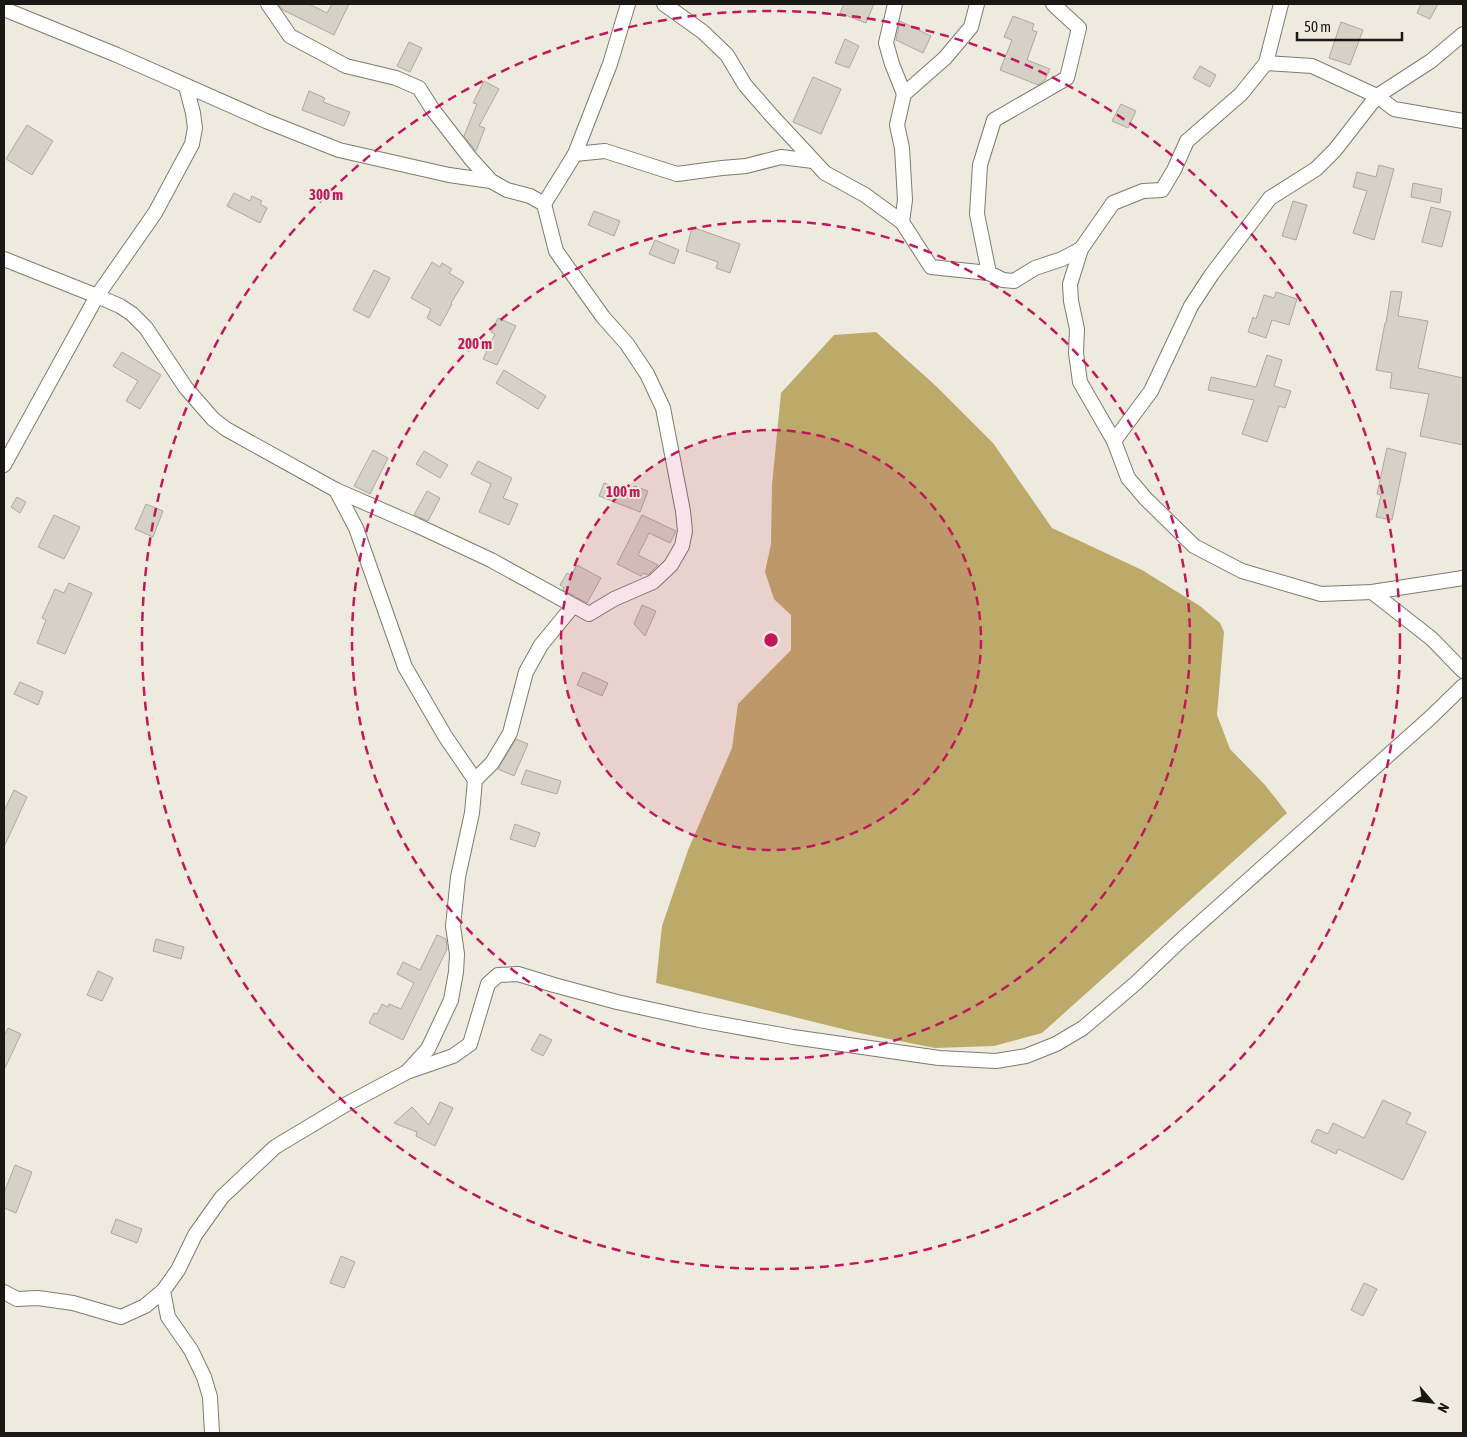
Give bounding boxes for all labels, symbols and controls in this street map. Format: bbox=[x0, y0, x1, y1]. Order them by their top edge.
scale bar bbox=[1297, 10, 1402, 42]
text: 50 m bbox=[1304, 18, 1331, 35]
text: 300 m bbox=[309, 186, 343, 203]
text: 200 m bbox=[458, 335, 492, 352]
text: 100 m bbox=[606, 483, 640, 500]
centre of rings bbox=[762, 631, 780, 649]
north arrow bbox=[1407, 1377, 1457, 1427]
text: N bbox=[1434, 1401, 1452, 1416]

